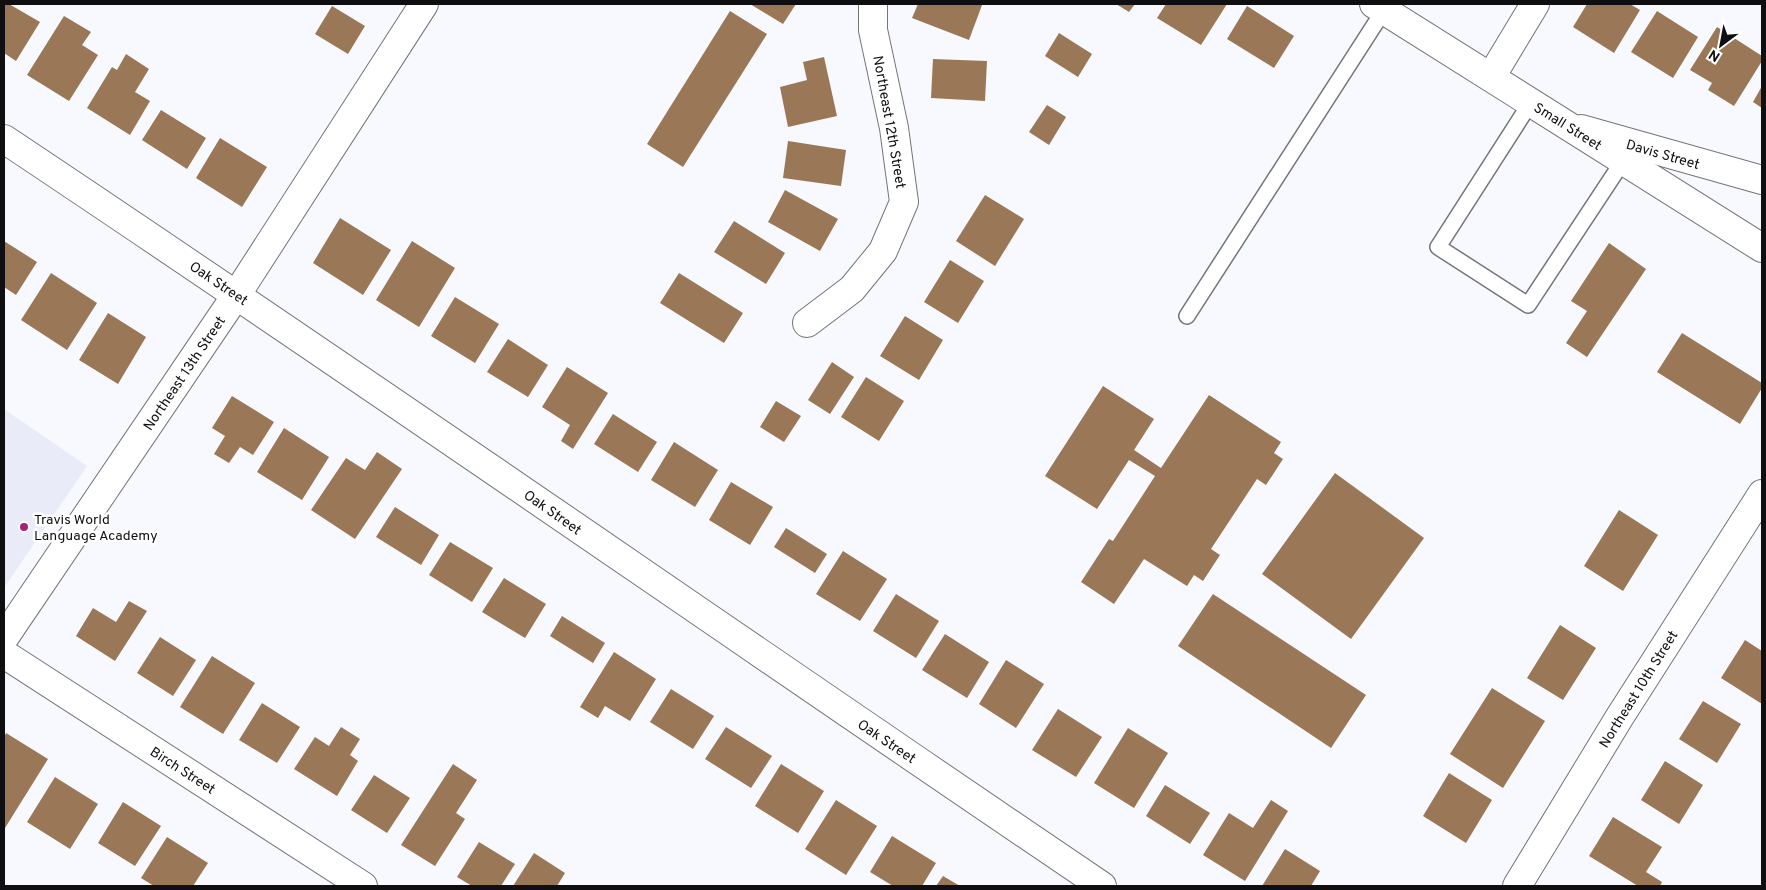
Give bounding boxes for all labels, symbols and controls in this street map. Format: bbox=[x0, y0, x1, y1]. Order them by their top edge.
north arrow bbox=[1696, 20, 1746, 70]
text: N bbox=[1706, 45, 1724, 65]
street label: Northeast 12th Street bbox=[868, 54, 909, 190]
street label: Small Street bbox=[1530, 100, 1604, 155]
street label: Davis Street bbox=[1624, 137, 1701, 174]
street label: Oak Street bbox=[186, 259, 251, 310]
street label: Northeast 13th Street bbox=[141, 313, 230, 434]
street label: Oak Street bbox=[520, 487, 584, 539]
place label: Travis World Language Academy bbox=[34, 512, 158, 545]
marker: Travis World Language Academy bbox=[18, 521, 30, 533]
street label: Northeast 10th Street bbox=[1596, 628, 1682, 752]
street label: Oak Street bbox=[854, 717, 919, 768]
street label: Birch Street bbox=[146, 744, 218, 799]

